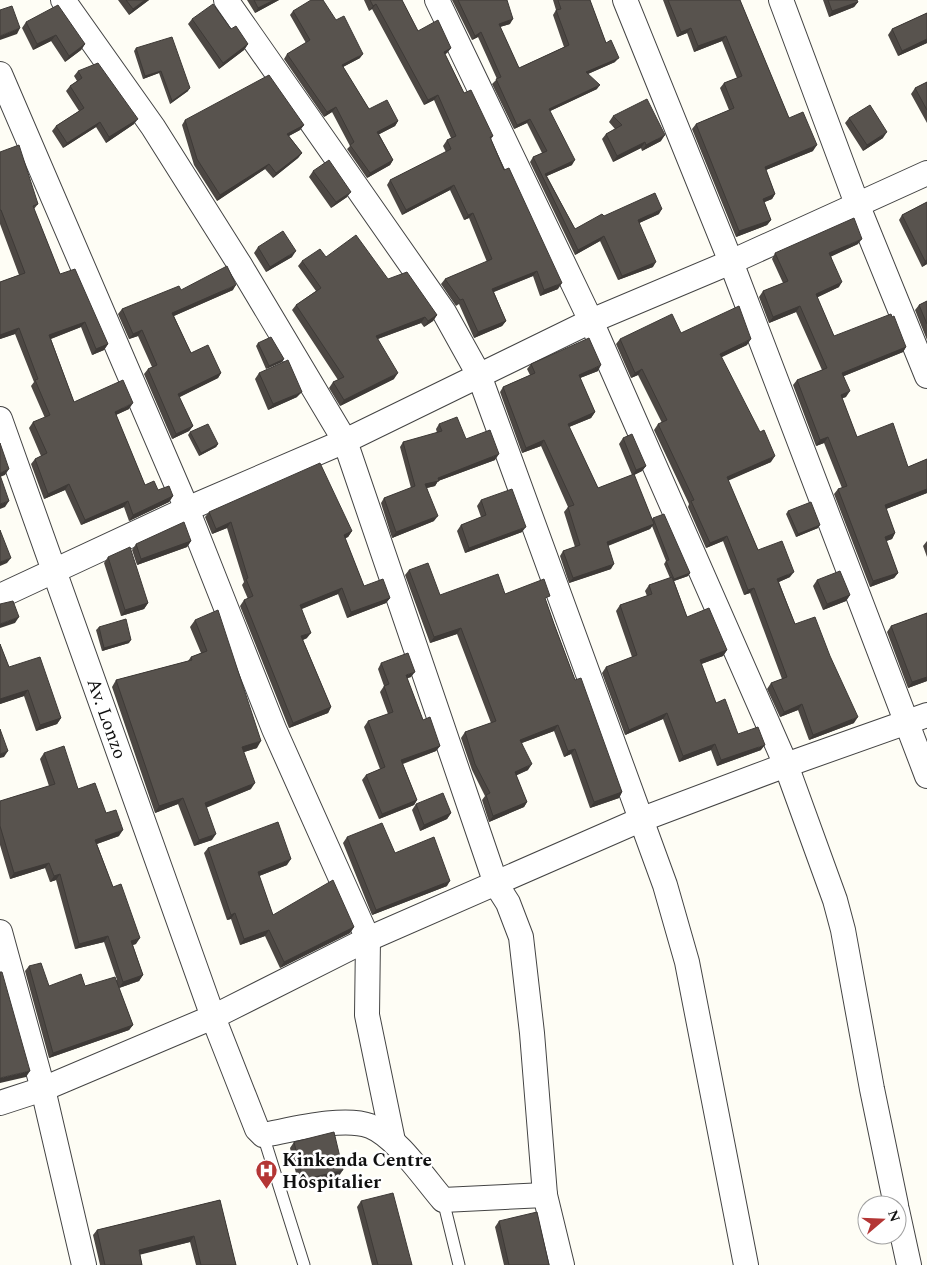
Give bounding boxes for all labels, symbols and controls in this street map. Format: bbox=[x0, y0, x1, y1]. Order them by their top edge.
street label: Av. Lonzo bbox=[79, 674, 134, 763]
place label: Kinkenda Centre Hôspitalier bbox=[282, 1146, 432, 1197]
hospital icon: Kinkenda Centre Hôspitalier bbox=[254, 1159, 278, 1190]
north arrow bbox=[857, 1195, 907, 1245]
text: N bbox=[882, 1207, 906, 1225]

